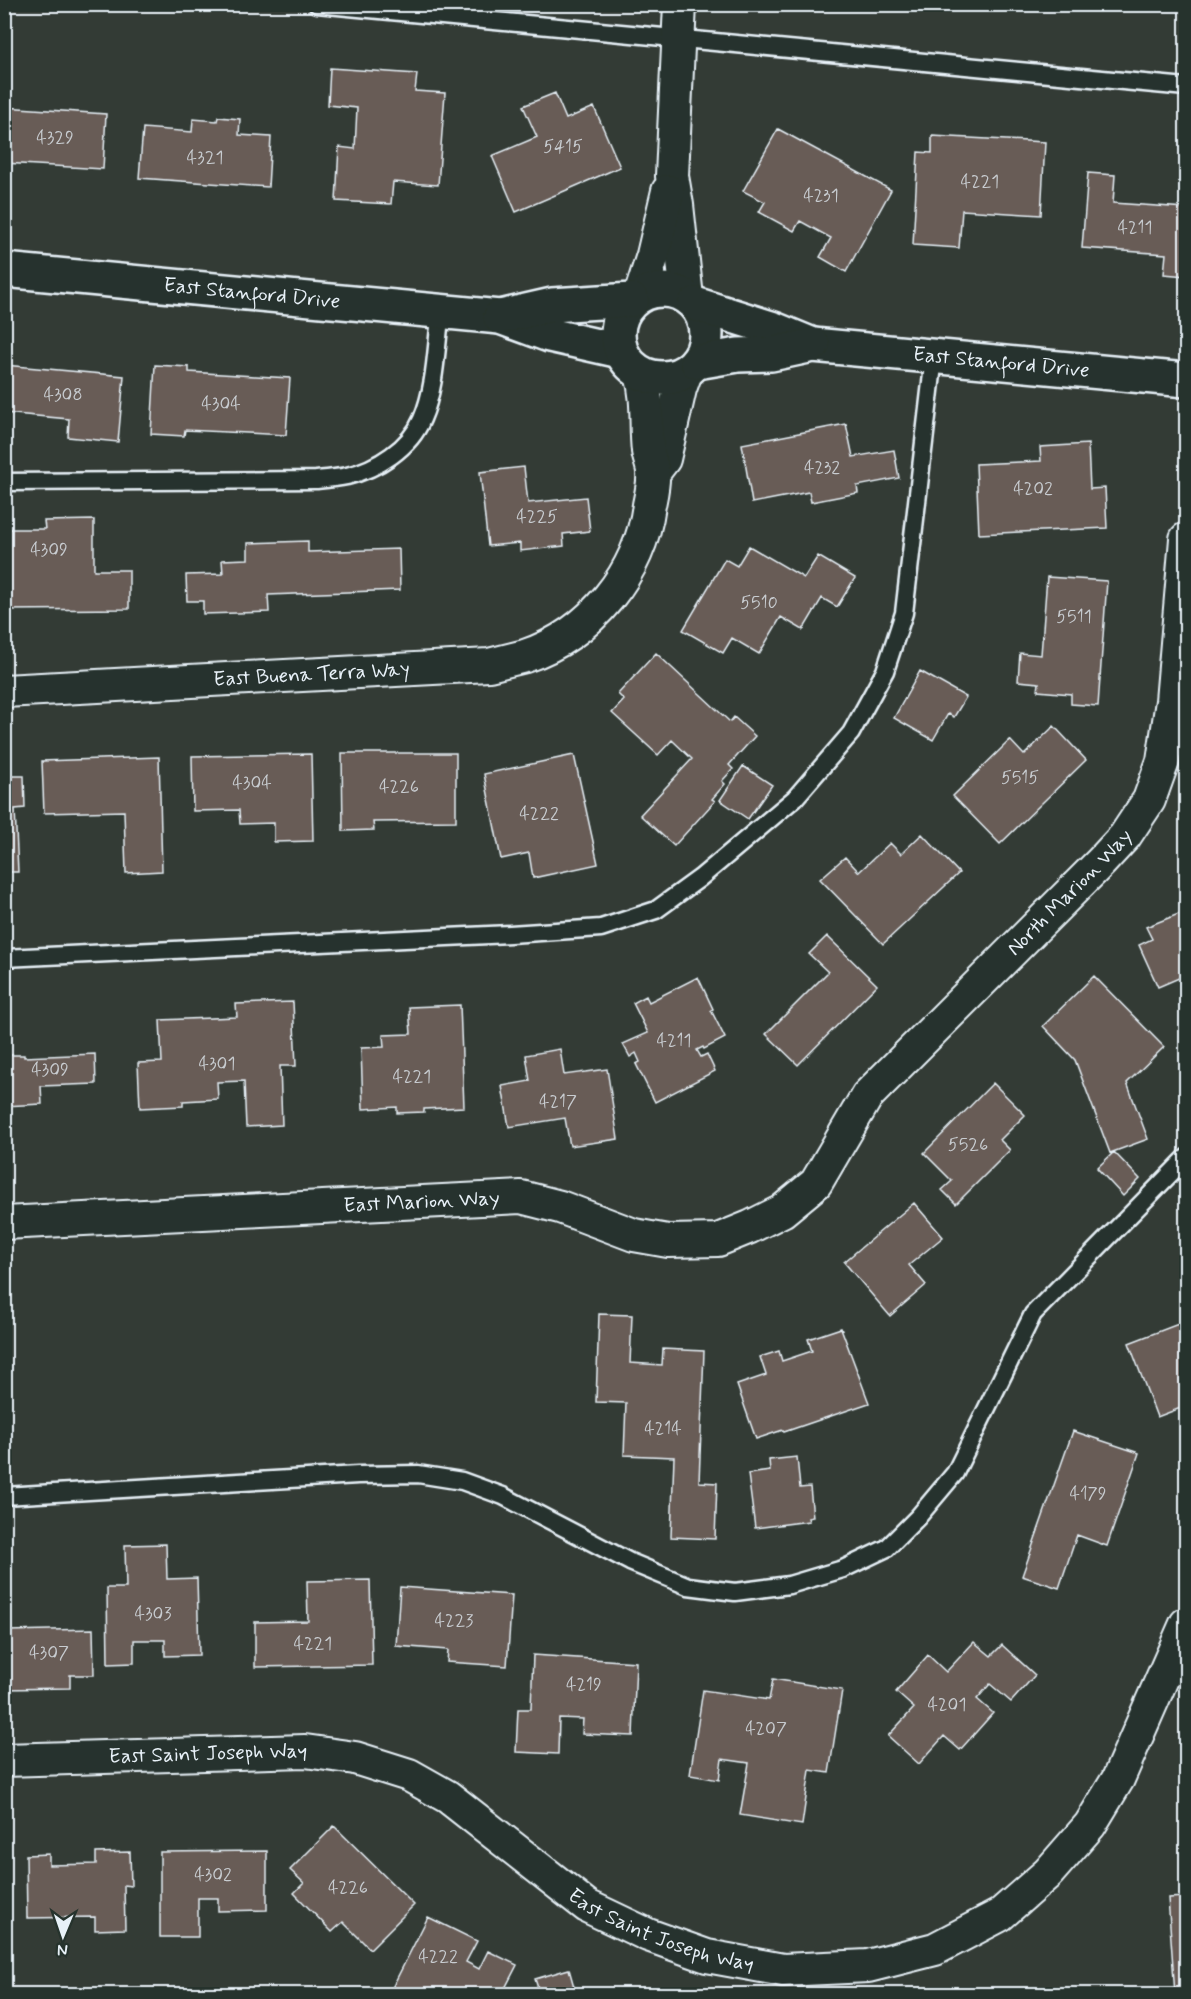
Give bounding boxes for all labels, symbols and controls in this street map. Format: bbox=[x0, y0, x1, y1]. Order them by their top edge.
house number: 4329 bbox=[36, 126, 74, 150]
house number: 5415 bbox=[543, 135, 583, 159]
house number: 4321 bbox=[187, 146, 223, 170]
house number: 4221 bbox=[961, 170, 999, 194]
house number: 4231 bbox=[803, 184, 839, 208]
house number: 4211 bbox=[1117, 216, 1153, 240]
street label: East Stanford Drive bbox=[162, 271, 341, 316]
street label: East Stanford Drive bbox=[912, 340, 1091, 385]
house number: 4308 bbox=[43, 383, 83, 407]
house number: 4304 bbox=[201, 392, 241, 416]
house number: 4232 bbox=[804, 456, 840, 480]
house number: 4202 bbox=[1013, 477, 1053, 501]
house number: 4225 bbox=[516, 505, 558, 529]
house number: 4309 bbox=[30, 538, 68, 562]
house number: 5510 bbox=[740, 591, 778, 615]
house number: 5511 bbox=[1056, 605, 1092, 629]
street label: East Buena Terra Way bbox=[213, 655, 411, 694]
house number: 5515 bbox=[1001, 766, 1039, 790]
house number: 4304 bbox=[232, 771, 272, 795]
house number: 4226 bbox=[379, 775, 419, 799]
house number: 4222 bbox=[519, 802, 559, 826]
street label: North Marion Way bbox=[1001, 823, 1139, 962]
house number: 4211 bbox=[656, 1029, 692, 1053]
house number: 4301 bbox=[199, 1052, 235, 1076]
house number: 4309 bbox=[31, 1058, 69, 1082]
house number: 4221 bbox=[393, 1065, 431, 1089]
house number: 4217 bbox=[539, 1090, 577, 1114]
house number: 5526 bbox=[948, 1133, 988, 1157]
street label: East Marion Way bbox=[343, 1184, 500, 1220]
house number: 4214 bbox=[644, 1417, 682, 1441]
house number: 4179 bbox=[1069, 1482, 1107, 1506]
house number: 4303 bbox=[134, 1602, 172, 1626]
house number: 4223 bbox=[435, 1609, 473, 1633]
house number: 4221 bbox=[294, 1632, 332, 1656]
house number: 4307 bbox=[29, 1641, 69, 1665]
house number: 4219 bbox=[566, 1673, 602, 1697]
house number: 4201 bbox=[928, 1693, 966, 1717]
house number: 4207 bbox=[745, 1717, 787, 1741]
street label: East Saint Joseph Way bbox=[108, 1737, 308, 1771]
house number: 4302 bbox=[194, 1863, 232, 1887]
house number: 4226 bbox=[328, 1876, 368, 1900]
street label: East Saint Joseph Way bbox=[562, 1882, 756, 1978]
north arrow bbox=[33, 1906, 93, 1966]
text: N bbox=[57, 1939, 68, 1960]
house number: 4222 bbox=[418, 1945, 458, 1969]

